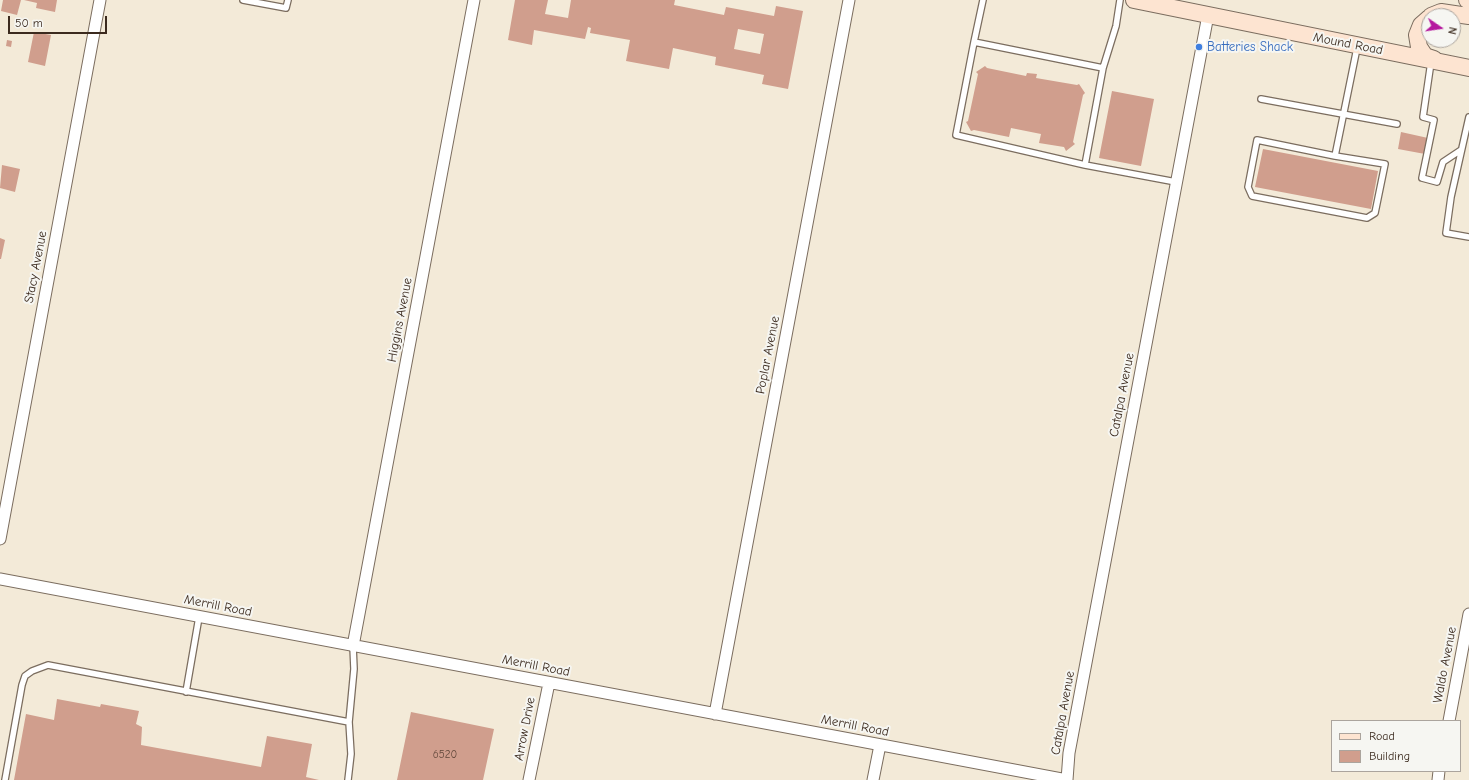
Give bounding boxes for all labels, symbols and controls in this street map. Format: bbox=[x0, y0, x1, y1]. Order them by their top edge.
scale bar bbox=[10, 8, 109, 34]
north arrow bbox=[1421, 8, 1461, 48]
text: 50 m bbox=[15, 16, 43, 30]
text: N bbox=[1445, 26, 1459, 36]
street label: Mound Road bbox=[1312, 30, 1384, 58]
place label: Batteries Shack bbox=[1207, 39, 1293, 55]
marker: Batteries Shack bbox=[1194, 42, 1204, 52]
street label: Stacy Avenue bbox=[21, 230, 51, 304]
street label: Higgins Avenue bbox=[384, 276, 416, 364]
street label: Poplar Avenue bbox=[753, 315, 783, 395]
street label: Catalpa Avenue bbox=[1106, 352, 1138, 438]
street label: Merrill Road bbox=[183, 592, 253, 620]
street label: Waldo Avenue bbox=[1430, 625, 1460, 705]
street label: Merrill Road bbox=[501, 652, 571, 680]
street label: Catalpa Avenue bbox=[1048, 670, 1078, 756]
street label: Arrow Drive bbox=[511, 696, 539, 762]
street label: Merrill Road bbox=[820, 712, 890, 740]
legend bbox=[1331, 720, 1461, 772]
text: Road bbox=[1369, 729, 1395, 743]
house number: 6520 bbox=[433, 748, 457, 762]
text: Building bbox=[1369, 749, 1410, 763]

